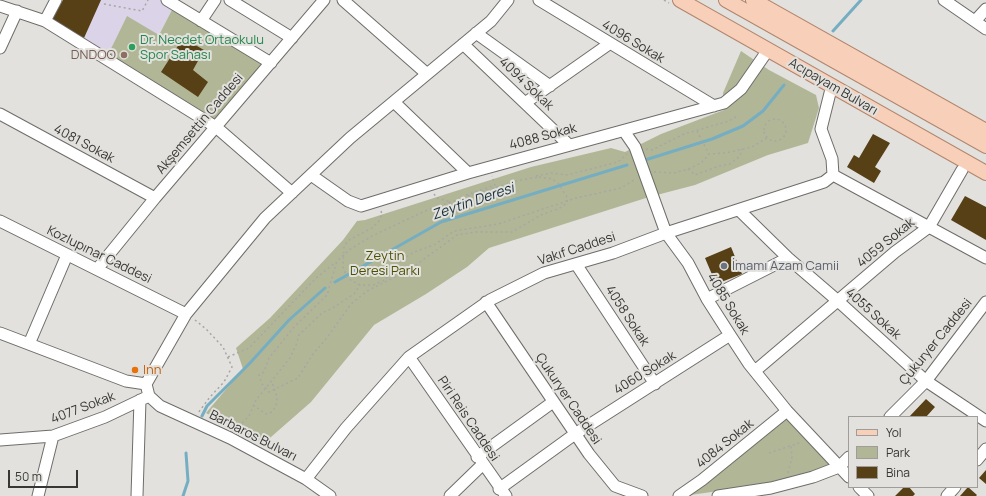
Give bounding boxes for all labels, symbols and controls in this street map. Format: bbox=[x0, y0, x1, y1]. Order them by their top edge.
street label: 4096 Sokak bbox=[599, 17, 667, 67]
place label: Dr. Necdet Ortaokulu Spor Sahası bbox=[140, 32, 264, 63]
marker: Dr. Necdet Ortaokulu Spor Sahası bbox=[127, 42, 137, 52]
place label: DNDOO bbox=[71, 47, 116, 63]
marker: DNDOO bbox=[119, 50, 129, 60]
street label: 4094 Sokak bbox=[495, 54, 557, 114]
street label: Acıpayam Bulvarı bbox=[786, 55, 880, 119]
street label: Akşemsettin Caddesi bbox=[153, 70, 247, 178]
street label: 4081 Sokak bbox=[51, 121, 117, 167]
street label: 4088 Sokak bbox=[508, 121, 578, 153]
water label: Zeytin Deresi bbox=[430, 180, 516, 224]
street label: 4059 Sokak bbox=[854, 215, 918, 271]
street label: Kozlupınar Caddesi bbox=[44, 223, 154, 287]
street label: Vakıf Caddesi bbox=[536, 229, 618, 269]
park label: Zeytin Deresi Parkı bbox=[350, 248, 420, 279]
place label: İmamı Azam Camii bbox=[732, 258, 839, 274]
marker: İmamı Azam Camii bbox=[719, 261, 729, 271]
street label: 4085 Sokak bbox=[704, 270, 752, 338]
street label: 4058 Sokak bbox=[602, 283, 652, 349]
street label: 4055 Sokak bbox=[842, 285, 904, 343]
street label: Çukuryer Caddesi bbox=[896, 296, 976, 388]
street label: 4060 Sokak bbox=[611, 348, 679, 398]
street label: Çukuryer Caddesi bbox=[532, 350, 604, 448]
place label: Inn bbox=[143, 362, 161, 378]
marker: Inn bbox=[130, 365, 140, 375]
street label: Piri Reis Caddesi bbox=[434, 374, 502, 464]
street label: 4077 Sokak bbox=[49, 389, 117, 427]
street label: Barbaros Bulvarı bbox=[207, 407, 299, 465]
street label: 4084 Sokak bbox=[693, 416, 757, 472]
legend bbox=[848, 416, 978, 488]
text: Yol bbox=[886, 424, 902, 441]
text: Park bbox=[886, 444, 910, 461]
scale bar bbox=[10, 462, 80, 488]
text: Bina bbox=[886, 464, 910, 481]
text: 50 m bbox=[15, 468, 42, 485]

